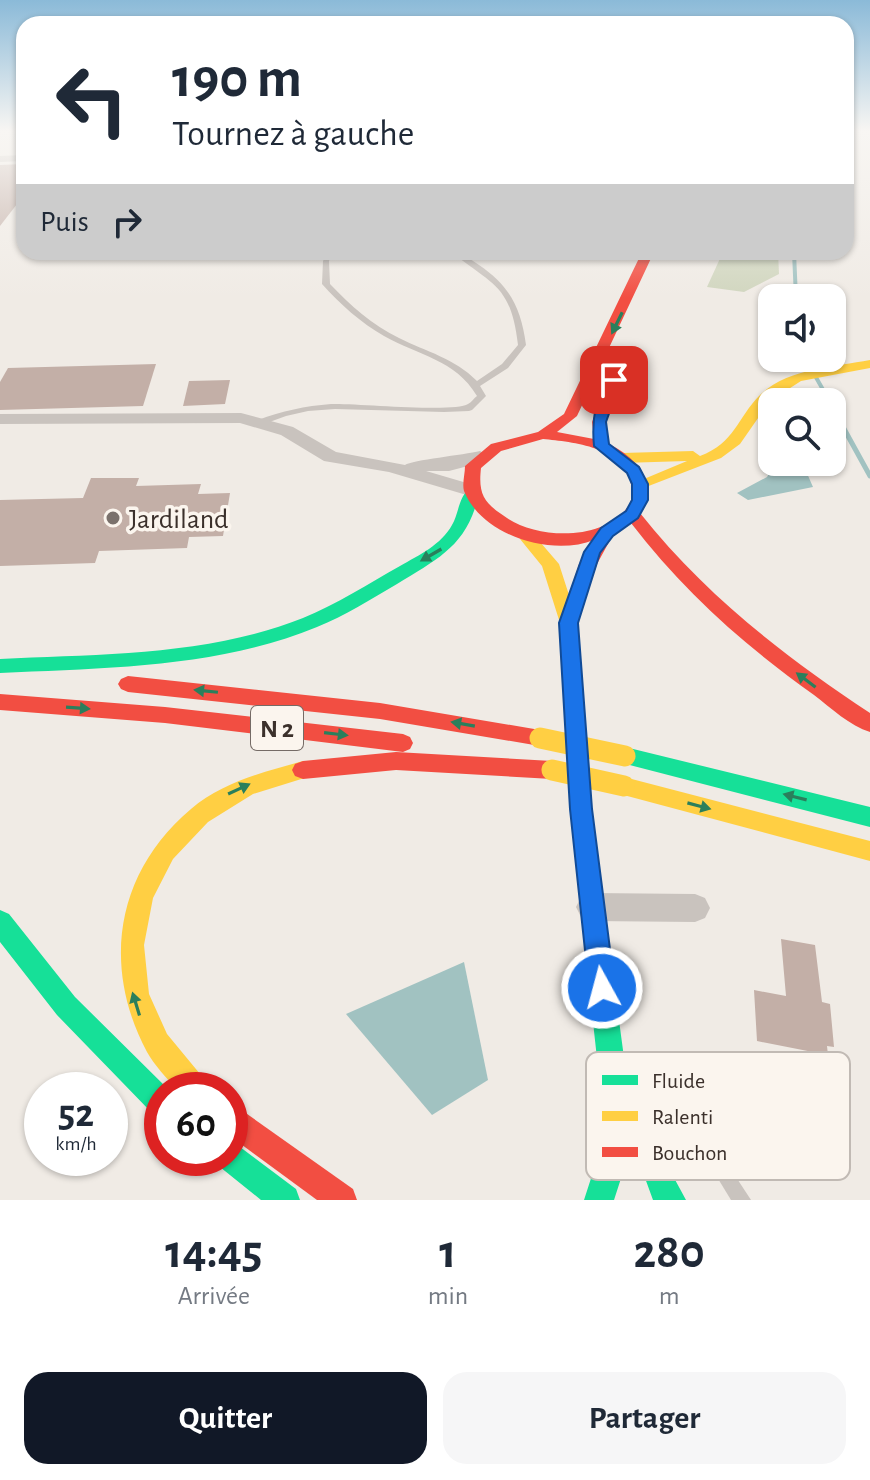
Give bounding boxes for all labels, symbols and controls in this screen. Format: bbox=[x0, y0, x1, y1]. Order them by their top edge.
icon: left bbox=[40, 48, 144, 152]
text: 190 m bbox=[172, 51, 302, 107]
text: Tournez à gauche bbox=[172, 116, 414, 152]
icon: right bbox=[105, 200, 149, 244]
text: Puis bbox=[40, 207, 89, 237]
map controls bbox=[758, 284, 846, 476]
button: sound bbox=[758, 284, 846, 372]
one-way arrow bbox=[610, 312, 623, 335]
pin bbox=[580, 346, 648, 414]
icon: arrive bbox=[592, 358, 636, 402]
button: search bbox=[758, 388, 846, 476]
place label: Jardiland bbox=[129, 506, 229, 534]
marker: Jardiland bbox=[104, 509, 122, 527]
one-way arrow bbox=[420, 548, 442, 562]
one-way arrow bbox=[796, 672, 816, 688]
one-way arrow bbox=[193, 685, 218, 698]
one-way arrow bbox=[66, 701, 91, 714]
road number: N 2 bbox=[251, 706, 303, 750]
one-way arrow bbox=[451, 718, 476, 730]
one-way arrow bbox=[324, 728, 349, 741]
one-way arrow bbox=[228, 782, 251, 796]
one-way arrow bbox=[782, 790, 807, 802]
one-way arrow bbox=[687, 801, 712, 813]
position arrow bbox=[560, 946, 644, 1030]
one-way arrow bbox=[129, 991, 142, 1015]
legend bbox=[586, 1052, 850, 1180]
text: Fluide bbox=[652, 1070, 705, 1092]
speed limit sign: 60 bbox=[144, 1072, 248, 1176]
text: 52 bbox=[58, 1094, 94, 1134]
text: Ralenti bbox=[652, 1106, 713, 1128]
text: km/h bbox=[55, 1134, 97, 1154]
text: Bouchon bbox=[652, 1142, 727, 1164]
text: 14:45 bbox=[165, 1229, 263, 1277]
text: 1 bbox=[439, 1229, 457, 1277]
text: 280 bbox=[633, 1229, 705, 1277]
text: Arrivée bbox=[178, 1283, 250, 1309]
text: min bbox=[428, 1283, 468, 1309]
text: m bbox=[659, 1283, 680, 1309]
button: Quitter bbox=[24, 1372, 427, 1464]
button: Partager bbox=[443, 1372, 846, 1464]

